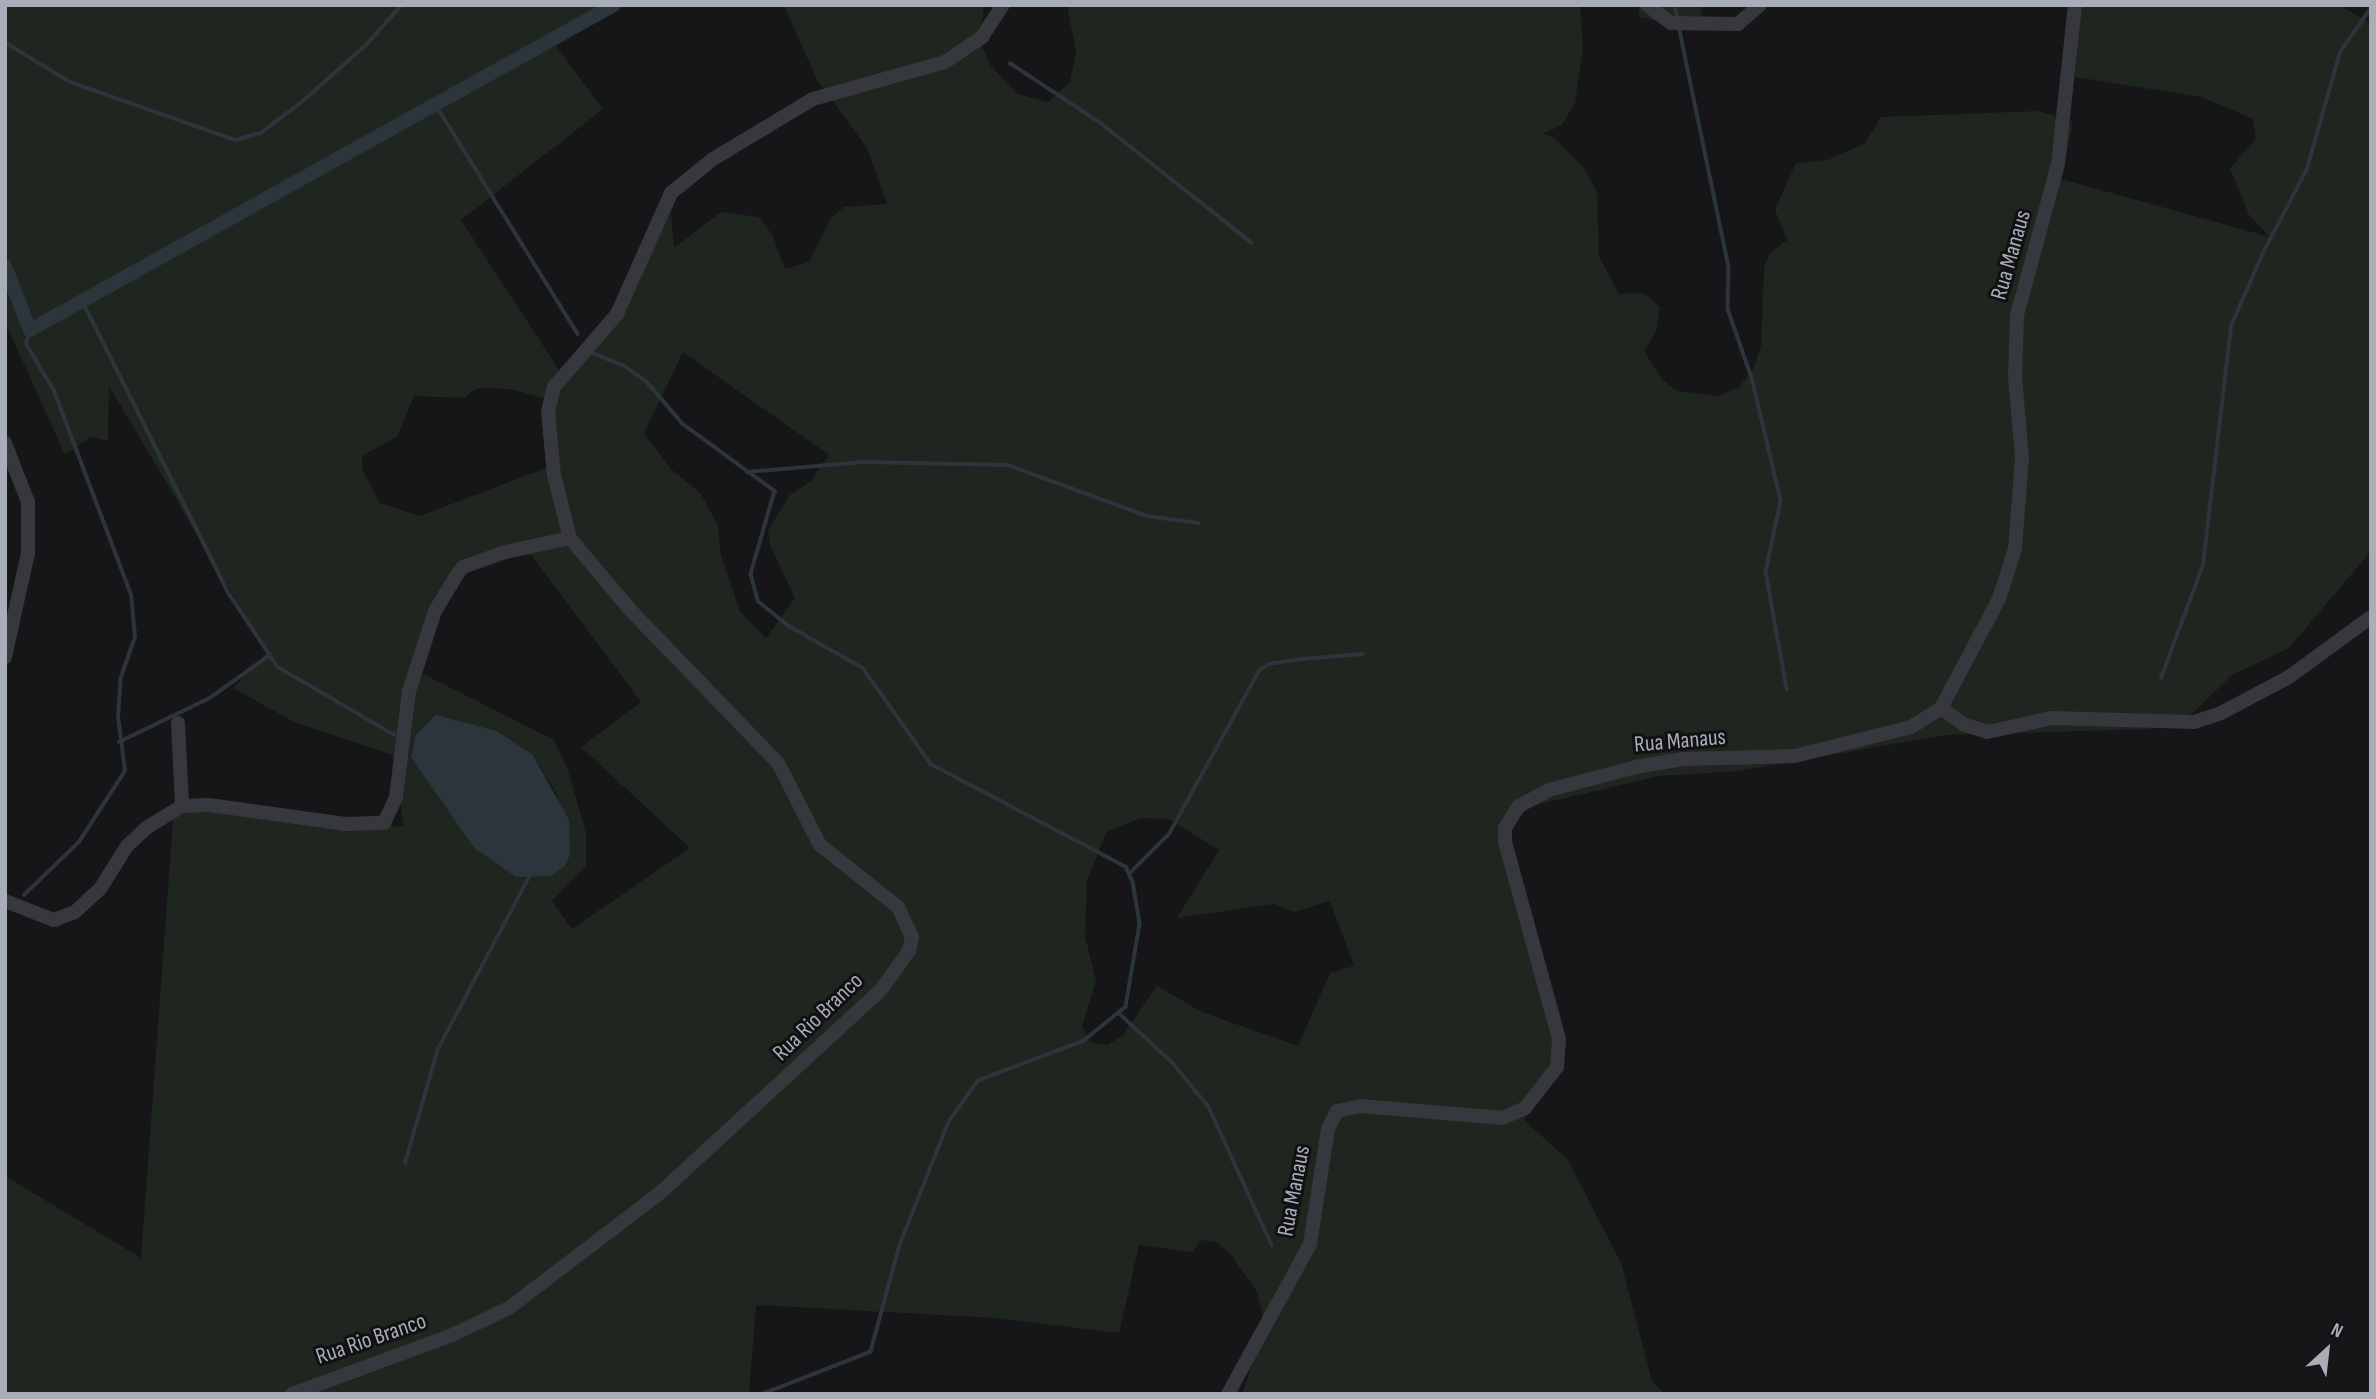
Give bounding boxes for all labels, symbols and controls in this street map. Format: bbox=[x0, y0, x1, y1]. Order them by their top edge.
street label: Rua Manaus bbox=[1985, 207, 2037, 303]
street label: Rua Manaus bbox=[1633, 723, 1727, 759]
street label: Rua Rio Branco bbox=[767, 967, 869, 1067]
street label: Rua Manaus bbox=[1272, 1143, 1316, 1239]
street label: Rua Rio Branco bbox=[312, 1307, 430, 1371]
north arrow bbox=[2292, 1315, 2362, 1385]
text: N bbox=[2327, 1318, 2347, 1343]

